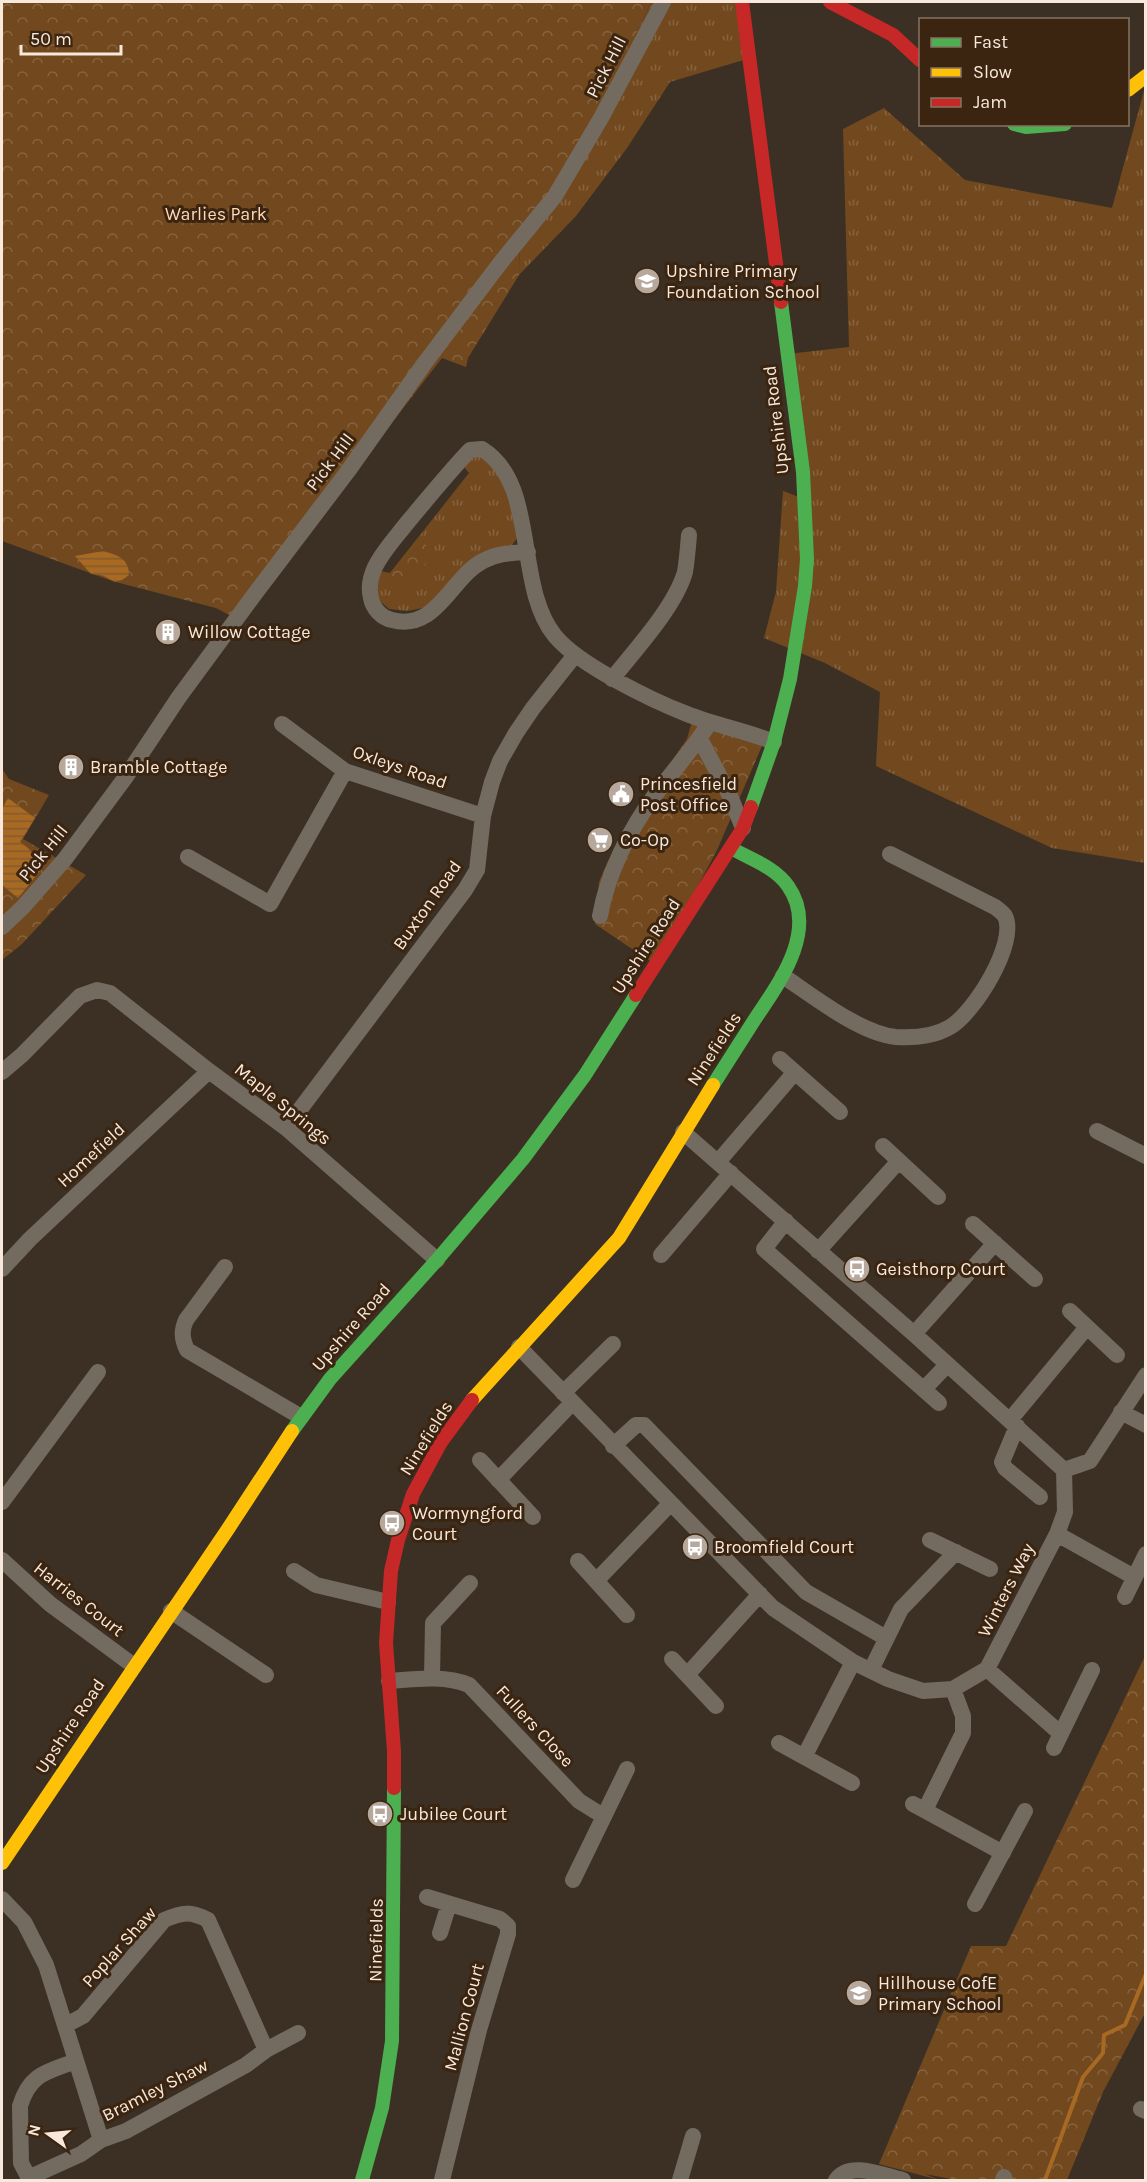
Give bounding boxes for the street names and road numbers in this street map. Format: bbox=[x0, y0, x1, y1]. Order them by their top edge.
street label: Pick Hill bbox=[581, 32, 631, 102]
street label: Upshire Road bbox=[758, 364, 794, 476]
street label: Pick Hill bbox=[301, 429, 359, 495]
street label: Oxleys Road bbox=[350, 741, 450, 793]
street label: Pick Hill bbox=[14, 820, 72, 886]
street label: Buxton Road bbox=[388, 856, 466, 954]
street label: Upshire Road bbox=[607, 894, 685, 998]
street label: Ninefields bbox=[682, 1008, 746, 1090]
street label: Maple Springs bbox=[230, 1058, 336, 1150]
street label: Homefield bbox=[53, 1118, 129, 1192]
street label: Upshire Road bbox=[307, 1278, 395, 1376]
street label: Ninefields bbox=[394, 1397, 458, 1479]
street label: Winters Way bbox=[973, 1539, 1039, 1641]
street label: Harries Court bbox=[30, 1557, 129, 1641]
street label: Upshire Road bbox=[30, 1674, 110, 1778]
street label: Fullers Close bbox=[491, 1680, 579, 1772]
street label: Ninefields bbox=[364, 1898, 388, 1982]
street label: Poplar Shaw bbox=[77, 1902, 161, 1992]
street label: Mallion Court bbox=[439, 1961, 489, 2073]
street label: Bramley Shaw bbox=[98, 2054, 212, 2126]

